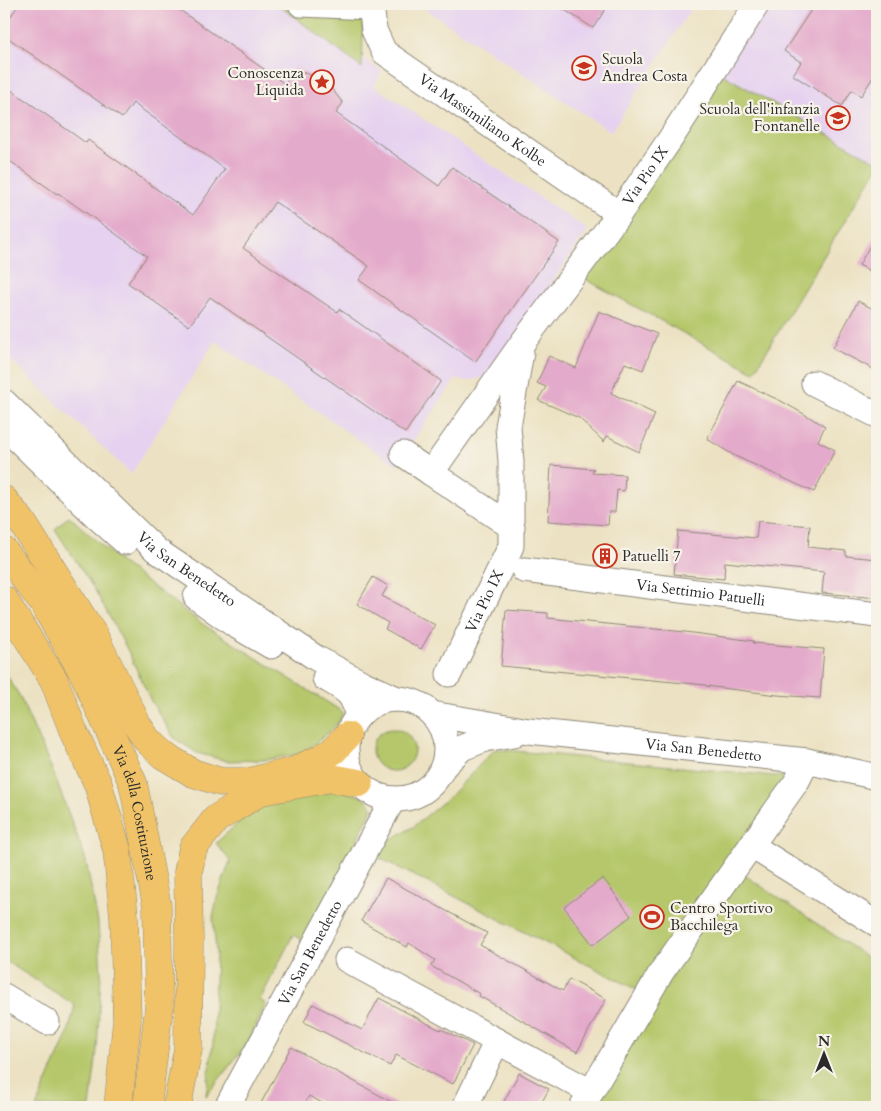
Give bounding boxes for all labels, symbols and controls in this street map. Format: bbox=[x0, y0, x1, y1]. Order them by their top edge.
place label: Scuola Andrea Costa bbox=[602, 49, 688, 86]
school or university icon: Scuola Andrea Costa bbox=[571, 55, 597, 81]
place label: Conoscenza Liquida bbox=[227, 63, 305, 100]
place icon: Conoscenza Liquida bbox=[309, 69, 335, 95]
street label: Via Massimiliano Kolbe bbox=[415, 69, 550, 171]
place label: Scuola dell'infanzia Fontanelle bbox=[699, 99, 821, 136]
school or university icon: Scuola dell'infanzia Fontanelle bbox=[825, 105, 851, 131]
street label: Via Pio IX bbox=[618, 142, 673, 209]
street label: Via San Benedetto bbox=[133, 527, 240, 611]
building icon: Patuelli 7 bbox=[592, 543, 618, 569]
place label: Patuelli 7 bbox=[622, 546, 681, 566]
street label: Via Pio IX bbox=[461, 566, 508, 636]
street label: Via Settimio Patuelli bbox=[635, 574, 766, 611]
street label: Via San Benedetto bbox=[644, 734, 763, 766]
street label: Via della Costituzione bbox=[107, 742, 162, 883]
street label: Via San Benedetto bbox=[273, 897, 347, 1009]
place label: Centro Sportivo Bacchilega bbox=[670, 898, 773, 935]
sports icon: Centro Sportivo Bacchilega bbox=[639, 904, 665, 930]
north arrow bbox=[798, 1028, 848, 1078]
text: N bbox=[818, 1032, 830, 1051]

